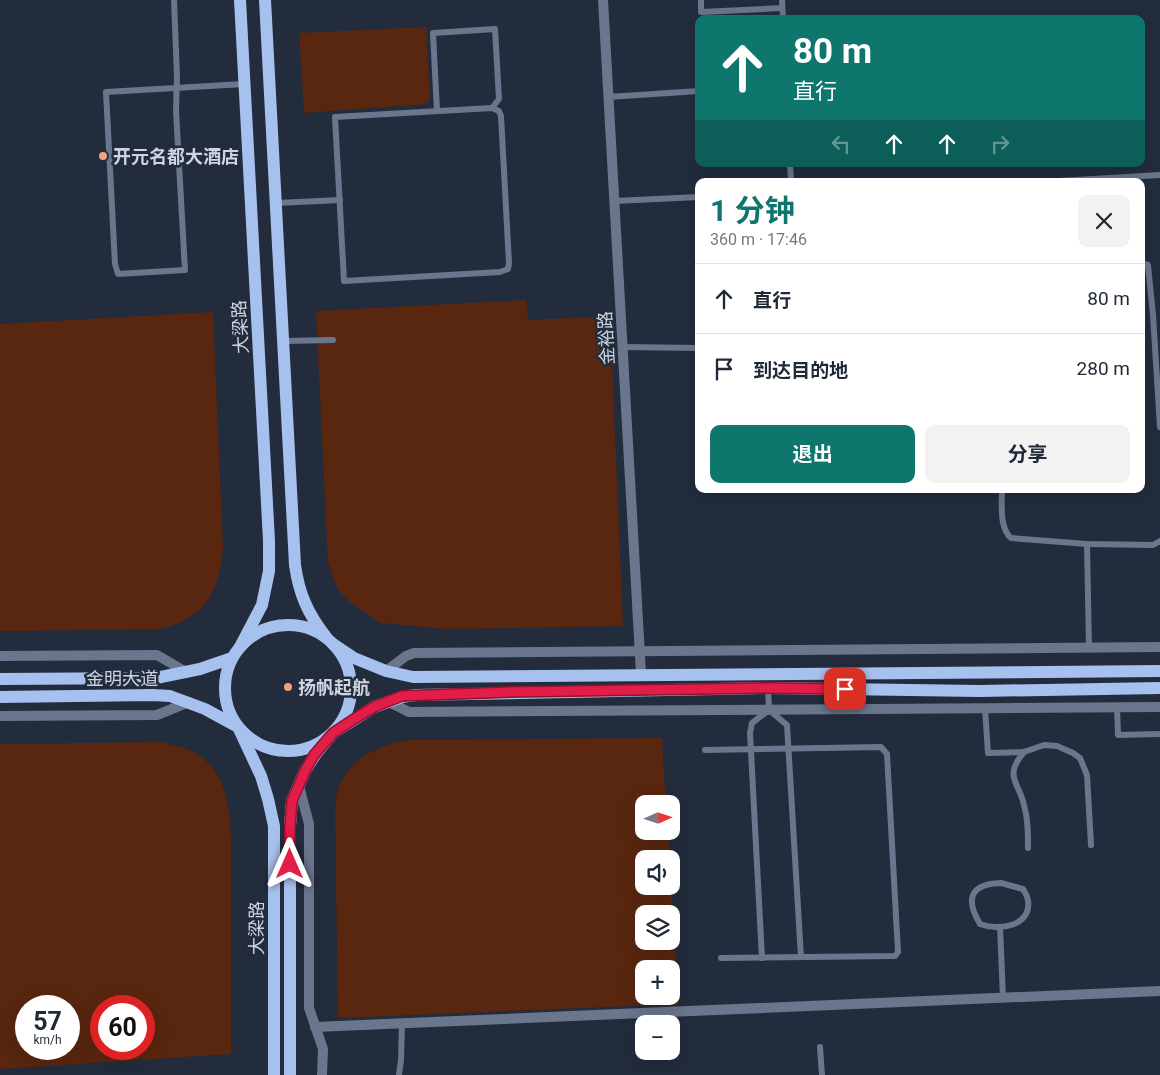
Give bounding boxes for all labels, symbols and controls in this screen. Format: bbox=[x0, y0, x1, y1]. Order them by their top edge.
text: 80 m bbox=[793, 31, 872, 72]
icon: ahead bbox=[710, 35, 775, 100]
text: 直行 bbox=[793, 79, 837, 104]
icon: left bbox=[827, 130, 855, 158]
icon: ahead bbox=[880, 130, 908, 158]
icon: ahead bbox=[933, 130, 961, 158]
icon: right bbox=[986, 130, 1014, 158]
place label: 开元名都大酒店 bbox=[113, 146, 239, 167]
marker: 开元名都大酒店 bbox=[97, 150, 109, 162]
text: 1 分钟 bbox=[710, 193, 795, 228]
button: close bbox=[1078, 195, 1130, 247]
text: 360 m · 17:46 bbox=[710, 230, 807, 249]
icon: ahead bbox=[710, 285, 738, 313]
text: 80 m bbox=[1087, 287, 1130, 310]
text: 直行 bbox=[753, 289, 791, 312]
street label: 大梁路 bbox=[228, 299, 252, 355]
street label: 金裕路 bbox=[594, 310, 618, 366]
icon: arrive bbox=[710, 355, 738, 383]
text: 280 m bbox=[1077, 357, 1130, 380]
text: 到达目的地 bbox=[753, 359, 848, 382]
button: 退出 bbox=[710, 425, 915, 483]
button: 分享 bbox=[925, 425, 1130, 483]
street label: 金明大道 bbox=[86, 668, 158, 689]
pin bbox=[824, 668, 866, 710]
icon: arrive bbox=[831, 675, 859, 703]
place label: 扬帆起航 bbox=[298, 677, 370, 698]
marker: 扬帆起航 bbox=[282, 681, 294, 693]
north arrow bbox=[635, 795, 680, 840]
map controls bbox=[635, 795, 680, 1060]
position arrow bbox=[263, 837, 315, 889]
button: sound bbox=[635, 850, 680, 895]
street label: 大梁路 bbox=[246, 901, 267, 955]
button: layers bbox=[635, 905, 680, 950]
button: + bbox=[635, 960, 680, 1005]
speed limit sign: 60 bbox=[90, 995, 155, 1060]
text: 57 bbox=[33, 1007, 62, 1036]
button: − bbox=[635, 1015, 680, 1060]
text: km/h bbox=[33, 1033, 62, 1047]

